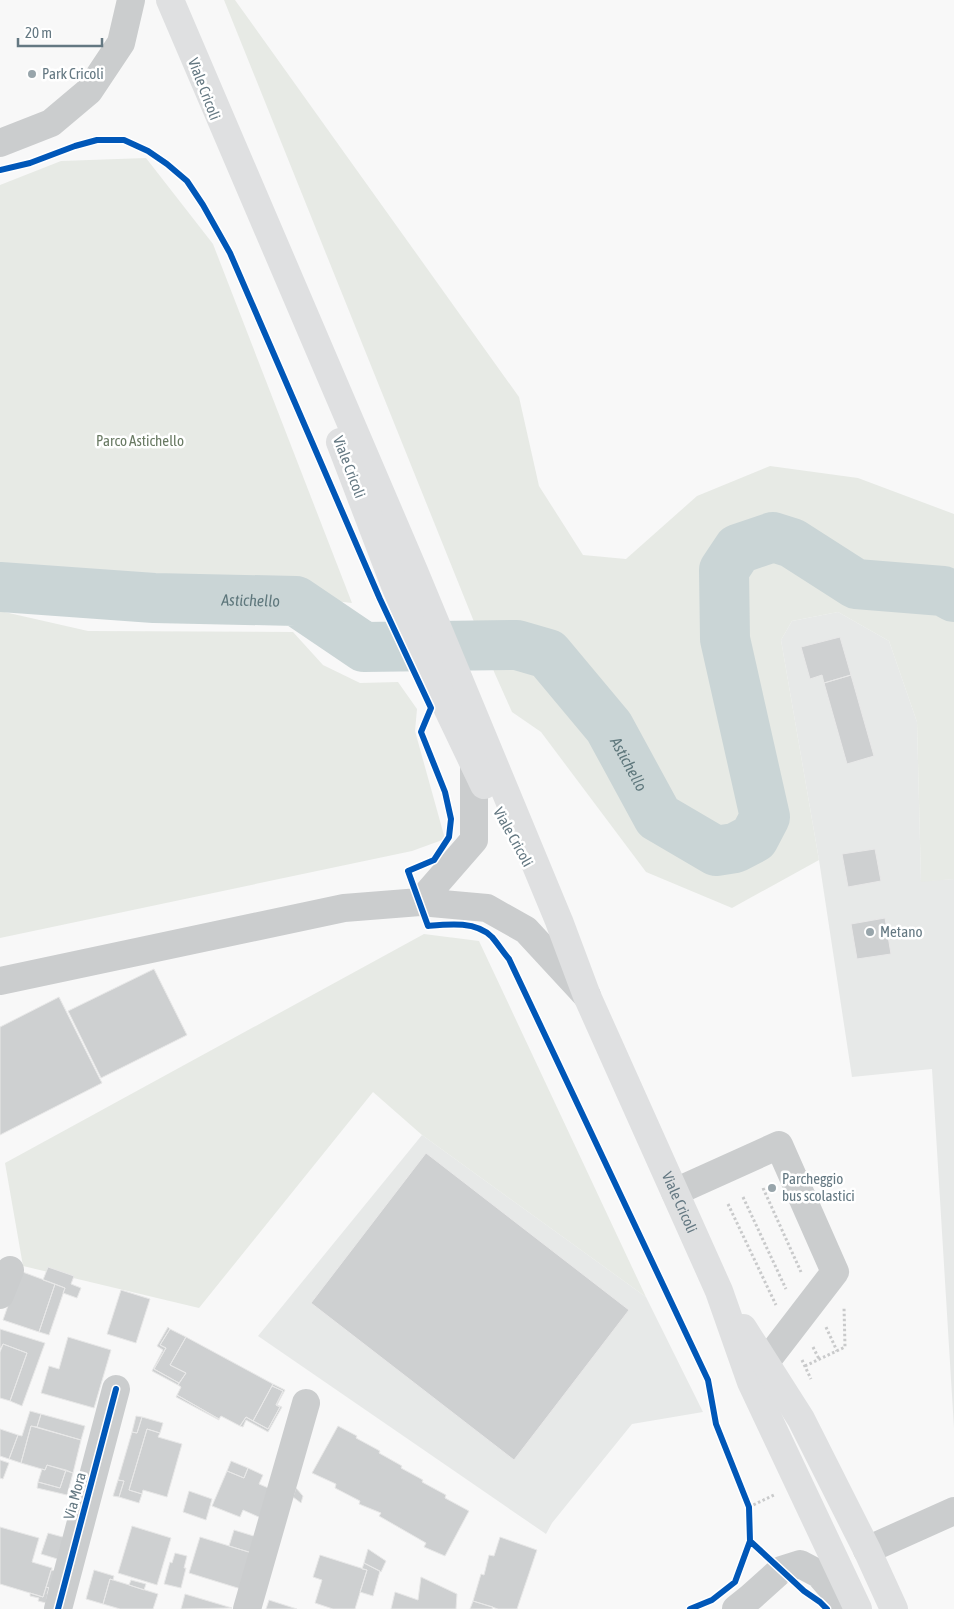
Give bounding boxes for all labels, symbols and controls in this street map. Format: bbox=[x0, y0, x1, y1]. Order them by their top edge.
scale bar bbox=[18, 15, 101, 47]
text: 20 m bbox=[25, 24, 52, 41]
street label: Viale Cricoli bbox=[185, 55, 224, 122]
place label: Park Cricoli bbox=[42, 65, 104, 82]
marker: Park Cricoli bbox=[26, 68, 38, 80]
park label: Parco Astichello bbox=[96, 432, 184, 449]
street label: Viale Cricoli bbox=[330, 433, 369, 500]
water label: Astichello bbox=[220, 590, 280, 610]
water label: Astichello bbox=[607, 733, 651, 794]
street label: Viale Cricoli bbox=[490, 804, 537, 869]
place label: Metano bbox=[880, 923, 922, 940]
marker: Metano bbox=[864, 926, 876, 938]
street label: Viale Cricoli bbox=[659, 1169, 701, 1235]
place label: Parcheggio bus scolastici bbox=[782, 1170, 855, 1204]
marker: Parcheggio bus scolastici bbox=[766, 1182, 778, 1194]
street label: Via Mora bbox=[60, 1470, 89, 1521]

